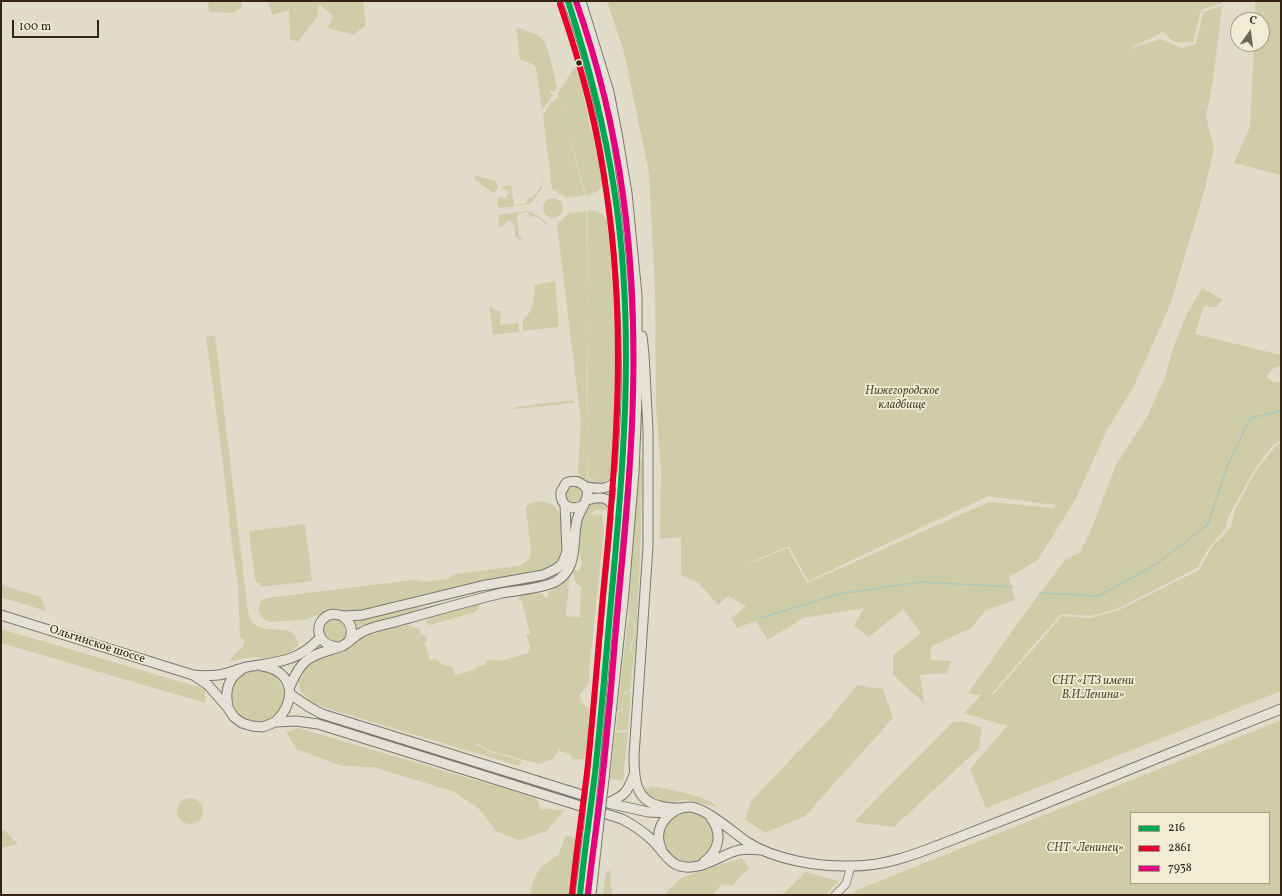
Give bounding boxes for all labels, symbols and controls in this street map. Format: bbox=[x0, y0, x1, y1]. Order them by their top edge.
scale bar bbox=[14, 12, 101, 38]
north arrow bbox=[1230, 12, 1270, 52]
text: С bbox=[1248, 13, 1258, 29]
text: 100 m bbox=[19, 19, 51, 35]
unlabelled marker bbox=[574, 58, 584, 68]
park label: Нижегородское кладбище bbox=[865, 385, 939, 413]
street label: Ольгинское шоссе bbox=[47, 623, 147, 667]
park label: СНТ «ГТЗ имени В.И.Ленина» bbox=[1052, 675, 1134, 703]
legend bbox=[1130, 812, 1270, 884]
text: 216 bbox=[1168, 820, 1185, 836]
text: 2861 bbox=[1168, 840, 1191, 856]
park label: СНТ «Ленинец» bbox=[1046, 842, 1124, 856]
text: 7938 bbox=[1168, 860, 1192, 876]

